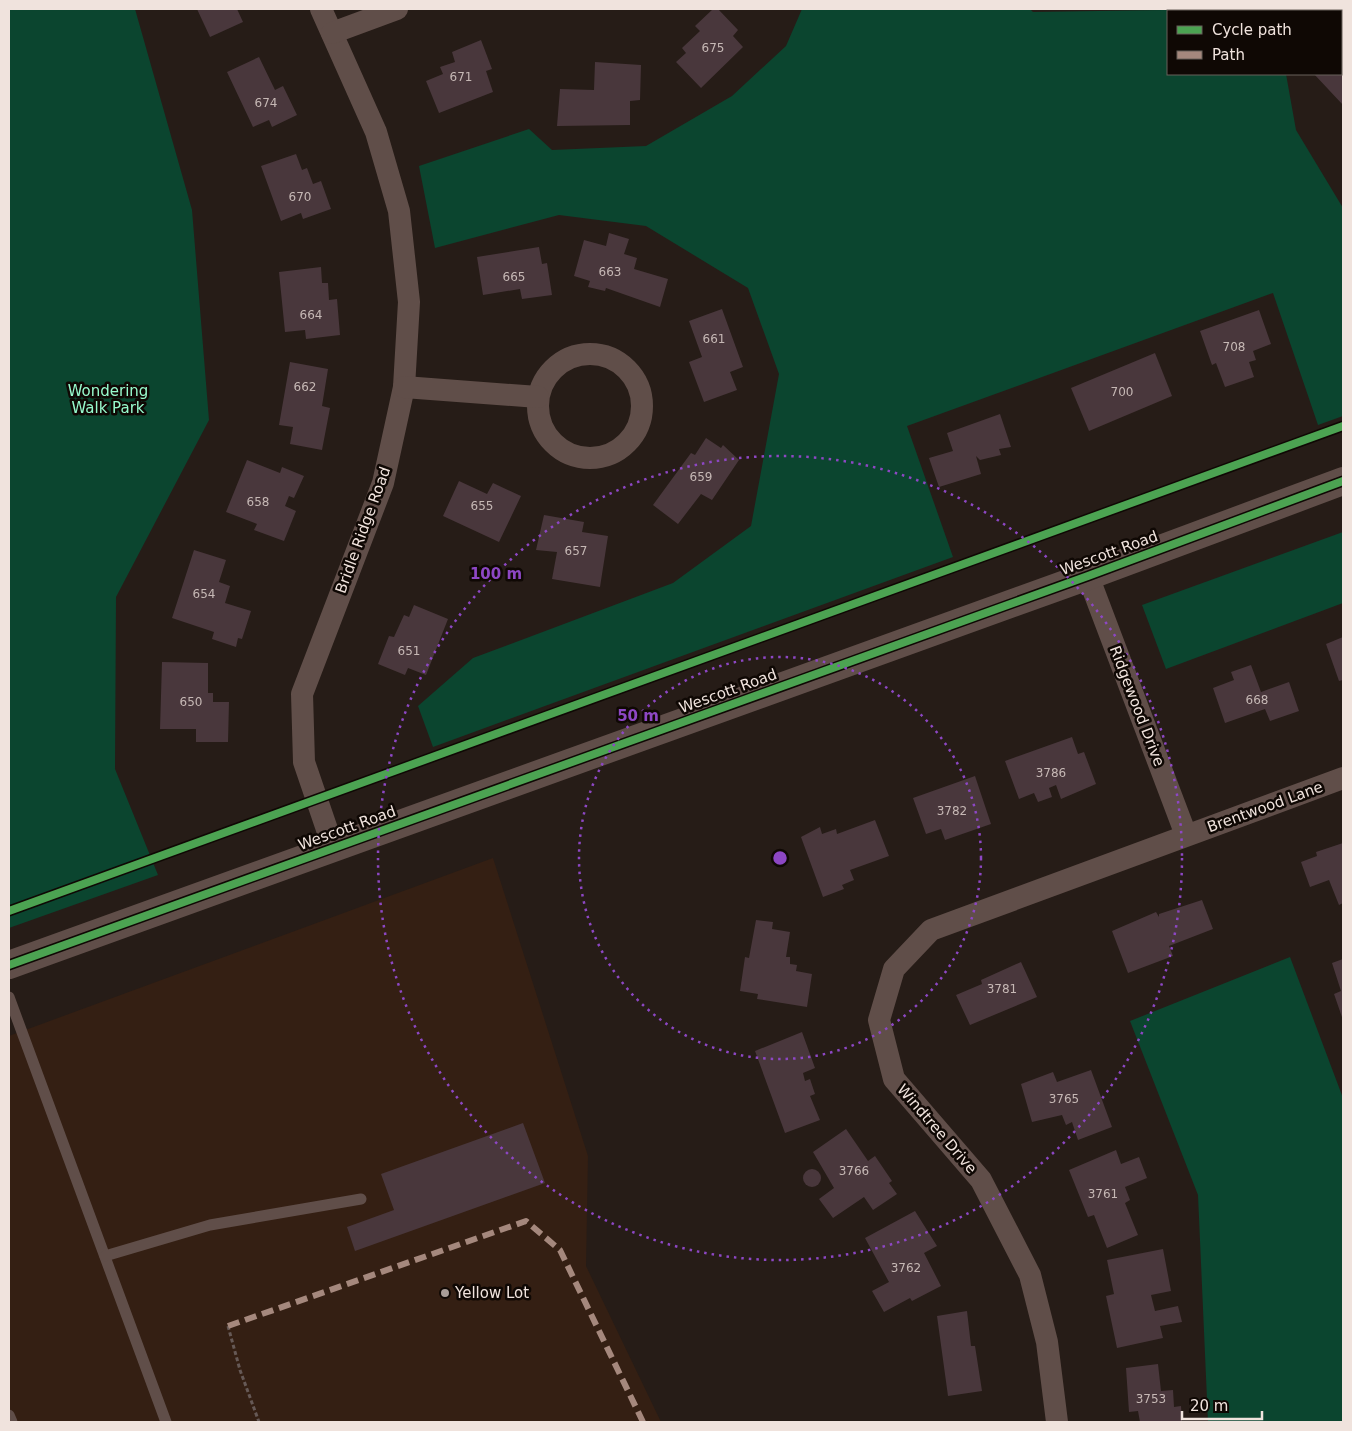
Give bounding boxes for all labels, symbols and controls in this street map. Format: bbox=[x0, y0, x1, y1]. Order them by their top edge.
legend bbox=[1167, 10, 1342, 75]
text: Cycle path bbox=[1212, 21, 1292, 39]
house number: 675 bbox=[702, 41, 724, 55]
text: Path bbox=[1212, 46, 1245, 64]
house number: 671 bbox=[450, 70, 472, 84]
house number: 674 bbox=[255, 96, 277, 110]
house number: 670 bbox=[289, 190, 311, 204]
house number: 663 bbox=[599, 265, 621, 279]
house number: 665 bbox=[503, 270, 525, 284]
house number: 664 bbox=[300, 308, 322, 322]
house number: 661 bbox=[703, 332, 725, 346]
house number: 708 bbox=[1223, 340, 1245, 354]
house number: 662 bbox=[294, 380, 316, 394]
park label: Wondering Walk Park bbox=[68, 382, 148, 417]
house number: 700 bbox=[1111, 385, 1133, 399]
street label: Bridle Ridge Road bbox=[332, 464, 394, 596]
house number: 659 bbox=[690, 470, 712, 484]
house number: 658 bbox=[247, 495, 269, 509]
house number: 655 bbox=[471, 499, 493, 513]
street label: Wescott Road bbox=[1058, 527, 1160, 579]
house number: 657 bbox=[565, 544, 587, 558]
text: 100 m bbox=[470, 565, 522, 583]
house number: 654 bbox=[193, 587, 215, 601]
street label: Ridgewood Drive bbox=[1106, 643, 1168, 769]
house number: 651 bbox=[398, 644, 420, 658]
street label: Wescott Road bbox=[677, 665, 779, 717]
house number: 668 bbox=[1246, 693, 1268, 707]
house number: 650 bbox=[180, 695, 202, 709]
text: 50 m bbox=[617, 707, 659, 725]
house number: 3786 bbox=[1036, 766, 1066, 780]
street label: Brentwood Lane bbox=[1205, 778, 1325, 836]
street label: Wescott Road bbox=[296, 802, 398, 854]
house number: 3782 bbox=[937, 804, 967, 818]
centre of rings bbox=[771, 849, 789, 867]
house number: 3781 bbox=[987, 982, 1017, 996]
street label: Windtree Drive bbox=[893, 1081, 981, 1177]
house number: 3765 bbox=[1049, 1092, 1079, 1106]
house number: 3766 bbox=[839, 1164, 869, 1178]
house number: 3761 bbox=[1088, 1187, 1118, 1201]
house number: 3762 bbox=[891, 1261, 921, 1275]
place label: Yellow Lot bbox=[454, 1284, 529, 1302]
marker: Yellow Lot bbox=[439, 1287, 451, 1299]
scale bar bbox=[1182, 1388, 1262, 1420]
house number: 3753 bbox=[1136, 1392, 1166, 1406]
text: 20 m bbox=[1190, 1397, 1228, 1415]

